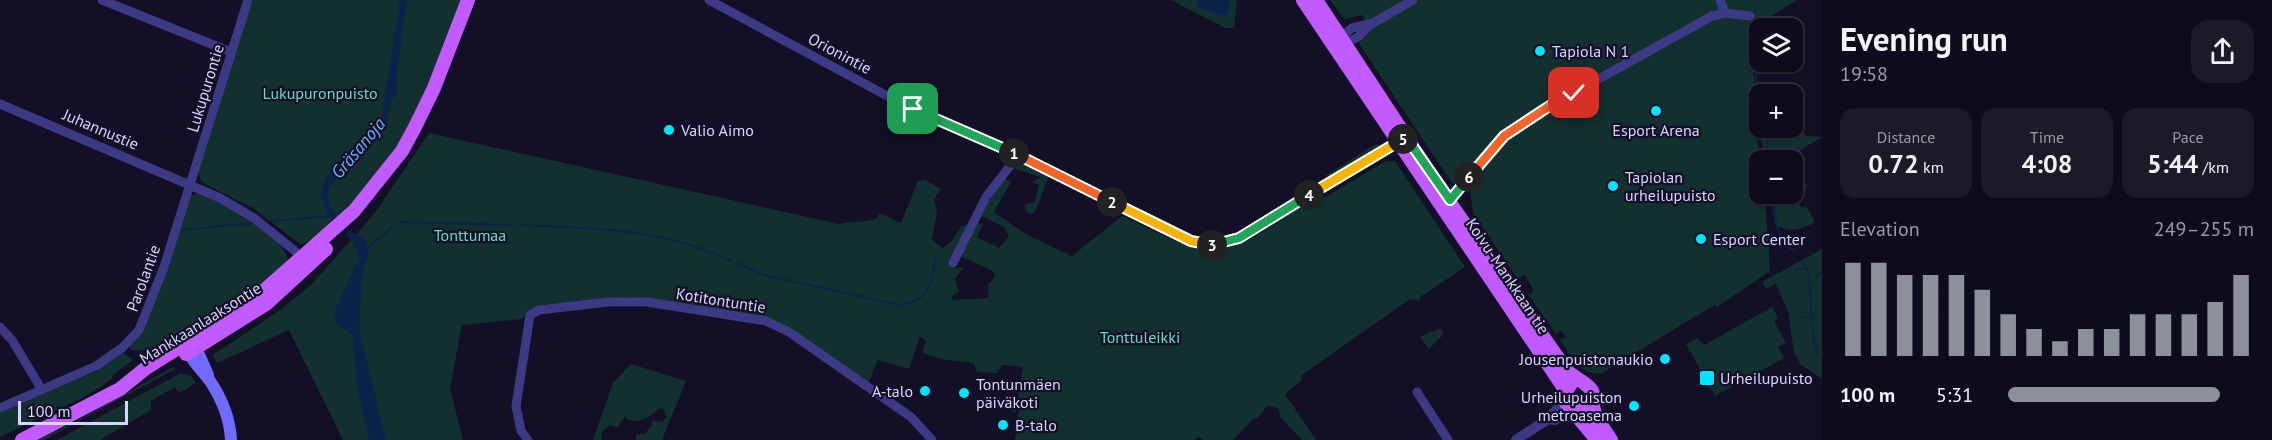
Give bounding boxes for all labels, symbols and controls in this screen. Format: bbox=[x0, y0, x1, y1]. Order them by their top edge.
text: Evening run bbox=[1840, 17, 2008, 60]
map controls bbox=[1749, 18, 1803, 204]
button: layers bbox=[1749, 18, 1803, 72]
button: share bbox=[2191, 20, 2254, 83]
street label: Orionintie bbox=[805, 28, 875, 78]
place label: Tapiola N 1 bbox=[1552, 41, 1629, 61]
street label: Lukupurontie bbox=[182, 42, 228, 134]
marker: Tapiola N 1 bbox=[1533, 44, 1547, 58]
text: 19:58 bbox=[1840, 61, 1888, 87]
pin bbox=[1548, 67, 1599, 118]
icon: check bbox=[1557, 76, 1590, 109]
park label: Lukupuronpuisto bbox=[262, 83, 378, 103]
pin bbox=[887, 83, 938, 134]
button: + bbox=[1749, 84, 1803, 138]
icon: arrive bbox=[896, 92, 929, 125]
street label: Juhannustie bbox=[59, 104, 142, 154]
marker: Esport Arena bbox=[1649, 104, 1663, 118]
water label: Gräsanoja bbox=[326, 113, 390, 183]
place label: Valio Aimo bbox=[680, 120, 754, 140]
place label: Esport Arena bbox=[1612, 120, 1700, 140]
marker: Valio Aimo bbox=[662, 123, 676, 137]
pin: 5 bbox=[1388, 124, 1418, 154]
text: Distance bbox=[1877, 127, 1935, 147]
text: Time bbox=[2030, 127, 2064, 147]
text: Pace bbox=[2172, 127, 2204, 147]
text: 5 bbox=[1398, 129, 1408, 149]
pin: 1 bbox=[999, 138, 1029, 168]
text: 1 bbox=[1009, 143, 1019, 163]
text: 0.72 bbox=[1868, 147, 1919, 180]
text: 4:08 bbox=[2021, 147, 2073, 180]
text: 5:44 bbox=[2147, 147, 2198, 180]
button: − bbox=[1749, 150, 1803, 204]
text: km bbox=[1919, 157, 1944, 177]
text: /km bbox=[2198, 157, 2229, 177]
pin: 6 bbox=[1454, 162, 1484, 192]
text: 6 bbox=[1464, 167, 1474, 187]
place label: Tapiolan urheilupuisto bbox=[1625, 167, 1716, 205]
marker: Tapiolan urheilupuisto bbox=[1606, 179, 1620, 193]
pin: 4 bbox=[1294, 180, 1324, 210]
text: 4 bbox=[1304, 185, 1314, 205]
pin: 2 bbox=[1097, 187, 1127, 217]
text: 2 bbox=[1107, 192, 1117, 212]
street label: Koivu-Mankkaan tie bbox=[1462, 214, 1554, 338]
text: Elevation bbox=[1840, 216, 1920, 242]
text: 249–255 m bbox=[2154, 216, 2254, 242]
park label: Tonttumaa bbox=[434, 225, 506, 245]
place label: Esport Center bbox=[1713, 229, 1806, 249]
pin: 3 bbox=[1197, 230, 1227, 260]
marker: Esport Center bbox=[1694, 232, 1708, 246]
text: 3 bbox=[1207, 235, 1217, 255]
street label: Parolantie bbox=[122, 242, 164, 314]
street label: Mankkaanlaaksontie bbox=[136, 278, 264, 368]
street label: Kotitontuntie bbox=[675, 283, 767, 317]
park label: Tonttuleikki bbox=[1100, 327, 1180, 347]
place label: Jousenpuistonaukio bbox=[1519, 349, 1653, 369]
marker: Jousenpuistonaukio bbox=[1658, 352, 1672, 366]
place label: Urheilupuisto bbox=[1720, 368, 1812, 388]
marker: Urheilupuisto bbox=[1698, 369, 1716, 387]
place label: Tontunmäen päiväkoti bbox=[976, 374, 1061, 412]
place label: A-talo bbox=[872, 381, 913, 401]
text: 100 m bbox=[1840, 382, 1895, 408]
text: 5:31 bbox=[1936, 382, 1973, 408]
marker: A-talo bbox=[918, 384, 932, 398]
marker: Tontunmäen päiväkoti bbox=[957, 386, 971, 400]
place label: Urheilupuiston metroasema bbox=[1521, 387, 1622, 425]
scale bar bbox=[18, 398, 128, 426]
marker: Urheilupuiston metroasema bbox=[1627, 399, 1641, 413]
text: 100 m bbox=[27, 401, 70, 421]
place label: B-talo bbox=[1015, 415, 1057, 435]
marker: B-talo bbox=[996, 418, 1010, 432]

